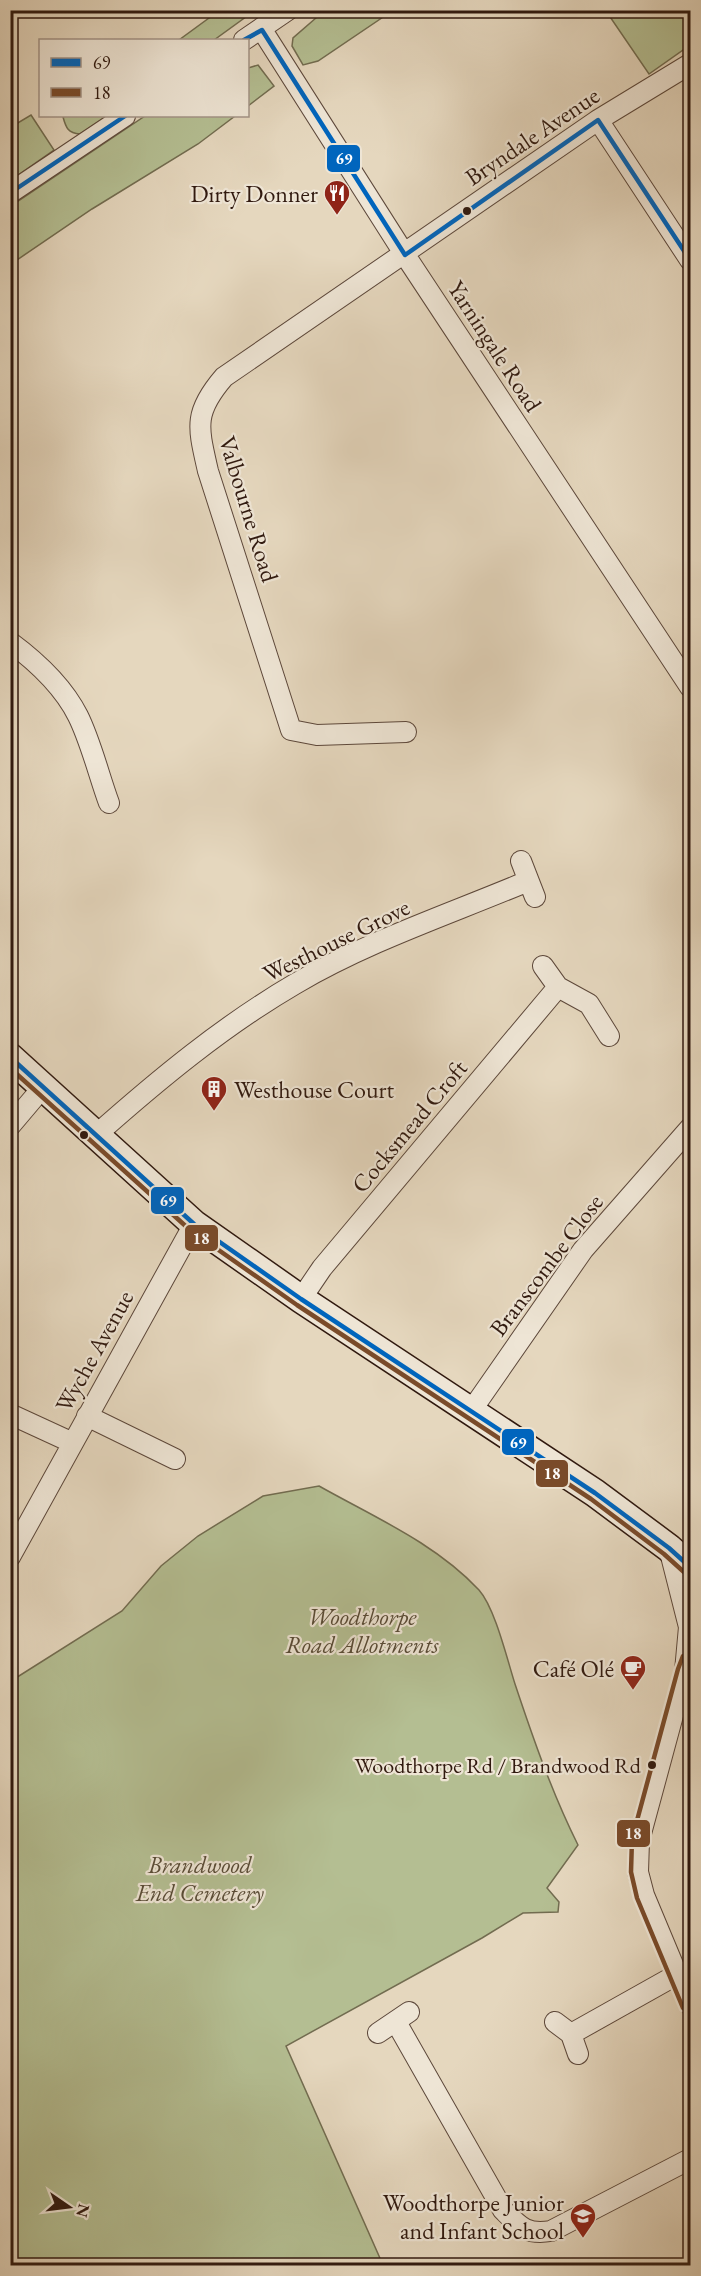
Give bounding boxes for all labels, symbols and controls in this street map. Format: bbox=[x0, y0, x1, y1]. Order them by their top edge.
legend bbox=[39, 39, 249, 117]
text: 69 bbox=[93, 51, 111, 74]
street label: Bryndale Avenue bbox=[459, 80, 605, 192]
text: 18 bbox=[93, 81, 110, 104]
line badge: 69 bbox=[326, 144, 361, 173]
text: 69 bbox=[336, 148, 353, 169]
place label: Dirty Donner bbox=[190, 178, 318, 209]
restaurant icon: Dirty Donner bbox=[322, 178, 352, 216]
unlabelled marker bbox=[461, 205, 473, 217]
street label: Yarningale Road bbox=[441, 274, 549, 418]
street label: Valbourne Road bbox=[212, 432, 286, 587]
street label: Westhouse Grove bbox=[258, 891, 414, 989]
street label: Cocksmead Croft bbox=[344, 1053, 474, 1199]
building icon: Westhouse Court bbox=[199, 1074, 229, 1112]
place label: Westhouse Court bbox=[234, 1074, 395, 1105]
unlabelled marker bbox=[78, 1129, 90, 1141]
line badge: 69 bbox=[150, 1186, 185, 1215]
street label: Branscombe Close bbox=[482, 1188, 610, 1342]
text: 69 bbox=[160, 1190, 177, 1211]
line badge: 18 bbox=[184, 1224, 219, 1252]
text: 18 bbox=[193, 1228, 209, 1249]
street label: Wyche Avenue bbox=[48, 1285, 140, 1417]
line badge: 69 bbox=[501, 1428, 535, 1456]
text: 69 bbox=[510, 1432, 527, 1453]
line badge: 18 bbox=[535, 1459, 569, 1488]
text: 18 bbox=[544, 1463, 560, 1484]
park label: Woodthorpe Road Allotments bbox=[285, 1601, 439, 1660]
place label: Café Olé bbox=[533, 1653, 614, 1684]
cafe icon: Café Olé bbox=[618, 1653, 648, 1691]
place label: Woodthorpe Rd / Brandwood Rd bbox=[354, 1751, 642, 1780]
marker: Woodthorpe Rd / Brandwood Rd bbox=[646, 1759, 658, 1771]
line badge: 18 bbox=[616, 1819, 651, 1848]
text: 18 bbox=[625, 1823, 641, 1844]
park label: Brandwood End Cemetery bbox=[135, 1849, 264, 1908]
north arrow bbox=[39, 2177, 99, 2237]
place label: Woodthorpe Junior and Infant School bbox=[383, 2187, 564, 2246]
school or university icon: Woodthorpe Junior and Infant School bbox=[568, 2201, 598, 2239]
text: N bbox=[71, 2202, 95, 2219]

